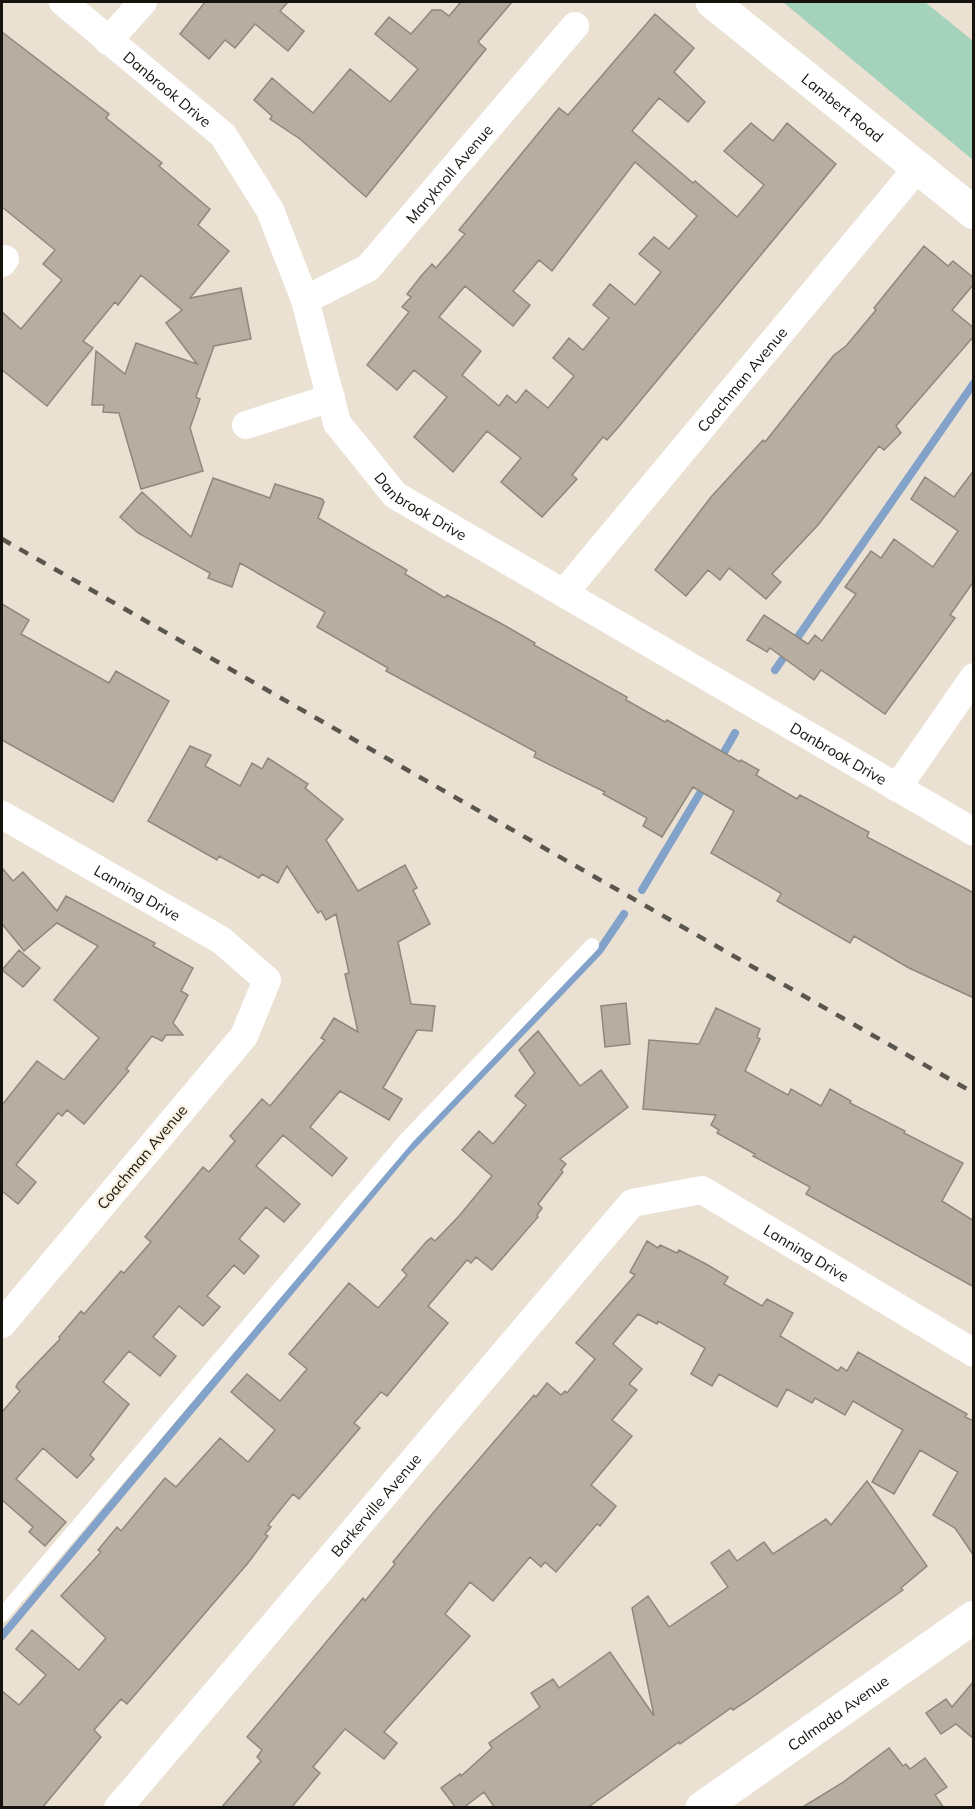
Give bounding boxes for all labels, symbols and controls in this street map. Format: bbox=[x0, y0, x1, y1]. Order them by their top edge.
street label: Danbrook Drive bbox=[120, 47, 215, 131]
street label: Lambert Road bbox=[798, 69, 888, 146]
street label: Maryknoll Avenue bbox=[401, 120, 496, 227]
street label: Coachman Avenue bbox=[693, 323, 791, 436]
street label: Danbrook Drive bbox=[371, 468, 470, 544]
street label: Danbrook Drive bbox=[787, 718, 890, 789]
street label: Lanning Drive bbox=[91, 860, 184, 924]
street label: Coachman Avenue bbox=[93, 1101, 191, 1213]
street label: Lanning Drive bbox=[760, 1220, 853, 1286]
street label: Barkerville Avenue bbox=[327, 1449, 425, 1560]
street label: Calmada Avenue bbox=[784, 1671, 892, 1755]

